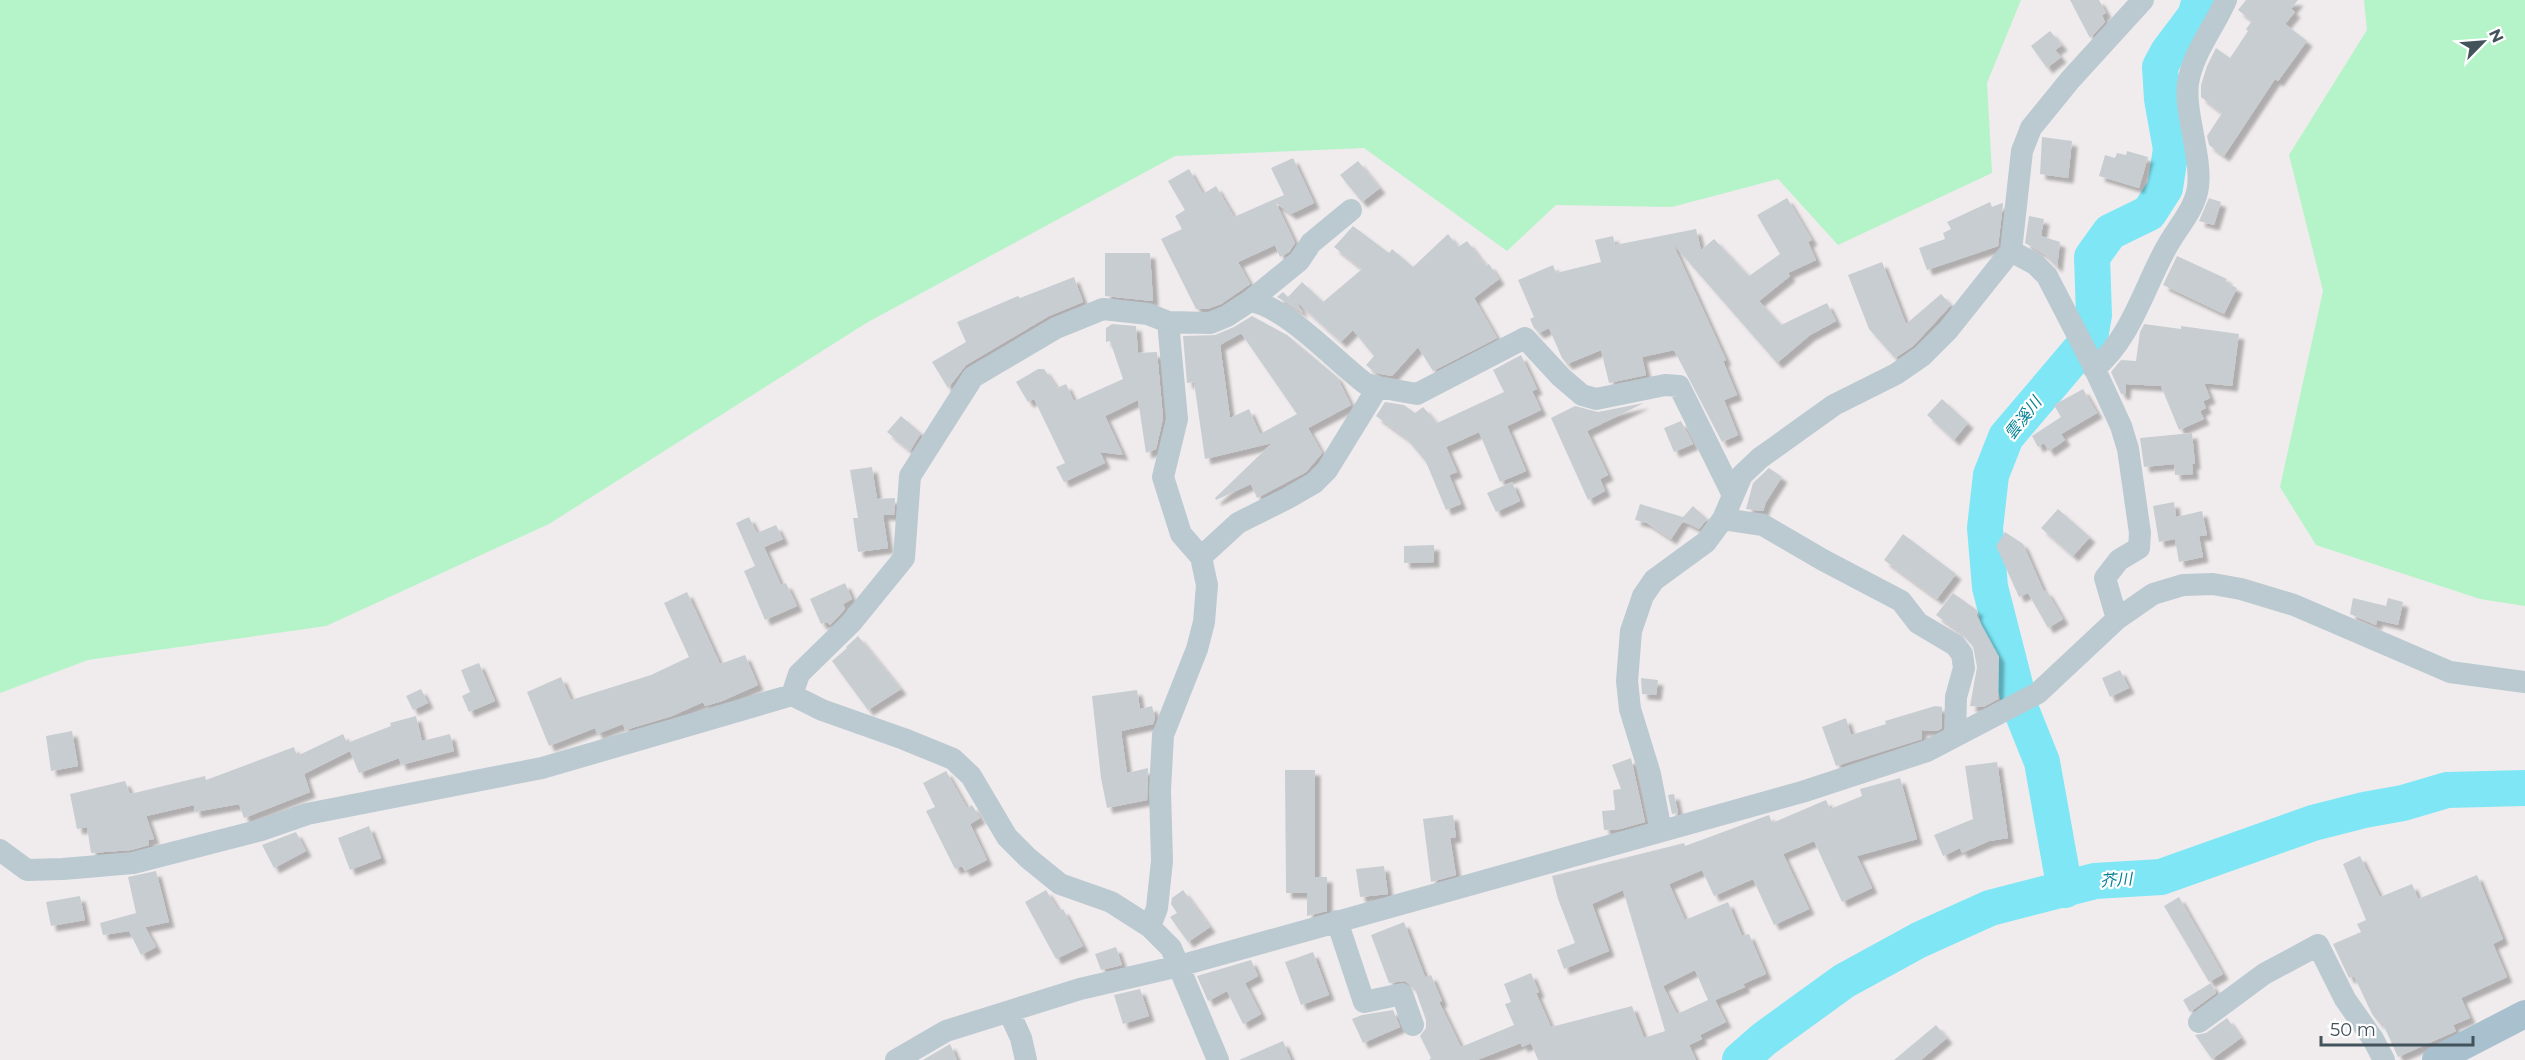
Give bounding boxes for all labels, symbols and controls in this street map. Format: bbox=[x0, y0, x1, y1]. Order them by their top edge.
north arrow bbox=[2453, 12, 2513, 72]
text: N bbox=[2485, 26, 2507, 46]
water label: 雲溪川 bbox=[2001, 392, 2046, 443]
water label: 芥川 bbox=[2099, 869, 2135, 891]
scale bar bbox=[2321, 1009, 2472, 1047]
text: 50 m bbox=[2330, 1019, 2376, 1041]

